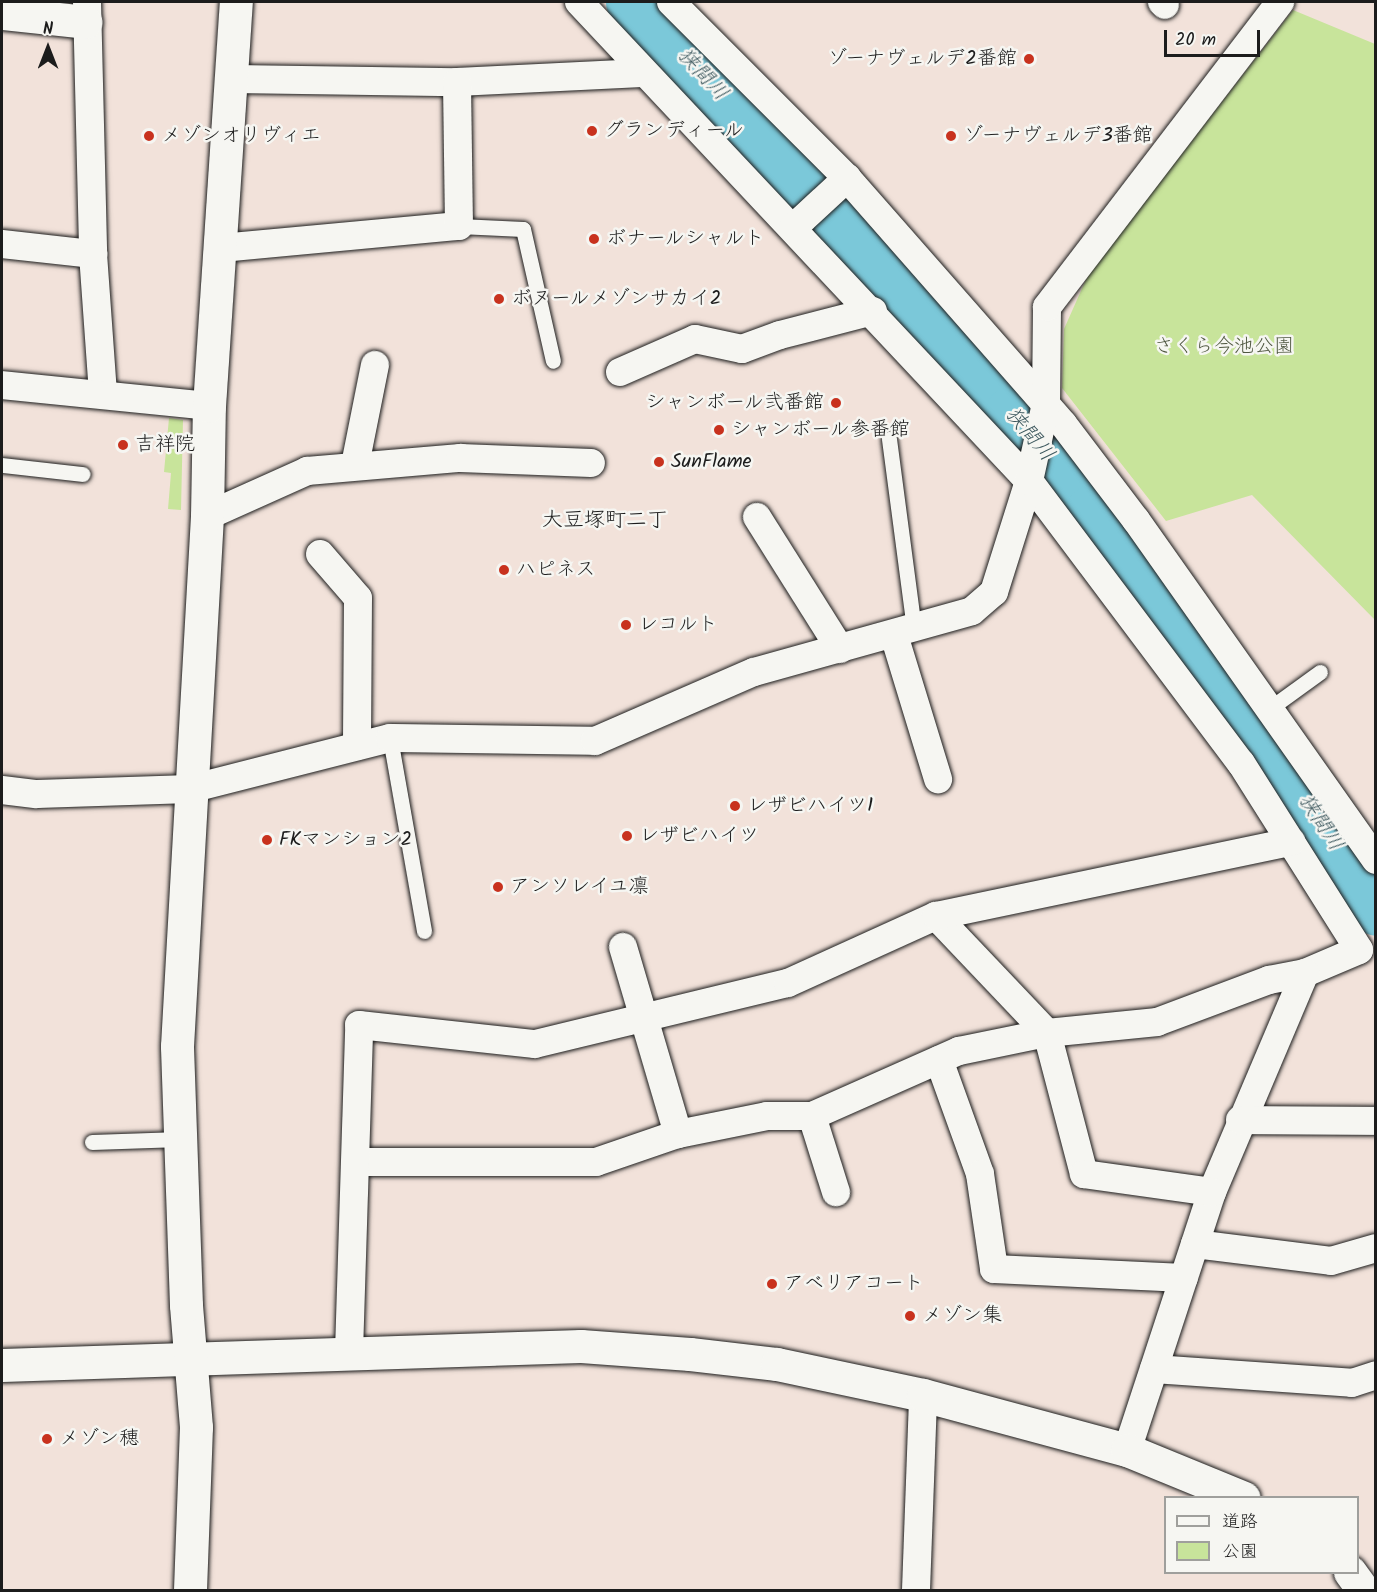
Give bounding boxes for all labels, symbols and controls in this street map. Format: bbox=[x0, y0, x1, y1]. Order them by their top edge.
text: N bbox=[43, 17, 53, 42]
north arrow bbox=[18, 18, 78, 78]
scale bar bbox=[1167, 18, 1263, 56]
text: 20 m bbox=[1175, 26, 1216, 55]
water label: 狭間川 bbox=[671, 43, 733, 107]
place label: ゾーナヴェルデ2番館 bbox=[827, 47, 1017, 71]
marker: ゾーナヴェルデ2番館 bbox=[1022, 52, 1036, 66]
place label: グランディール bbox=[604, 119, 744, 143]
place label: メゾンオリヴィエ bbox=[161, 124, 321, 148]
marker: グランディール bbox=[585, 124, 599, 138]
place label: ゾーナヴェルデ3番館 bbox=[963, 124, 1153, 148]
marker: メゾンオリヴィエ bbox=[142, 129, 156, 143]
marker: ゾーナヴェルデ3番館 bbox=[944, 129, 958, 143]
place label: ボナールシャルト bbox=[606, 227, 766, 251]
marker: ボナールシャルト bbox=[587, 232, 601, 246]
place label: ボヌールメゾンサカイ2 bbox=[511, 287, 723, 311]
marker: ボヌールメゾンサカイ2 bbox=[492, 292, 506, 306]
park label: さくら今池公園 bbox=[1154, 335, 1294, 359]
place label: シャンボール弐番館 bbox=[644, 391, 824, 415]
marker: シャンボール弐番館 bbox=[829, 396, 843, 410]
water label: 狭間川 bbox=[999, 403, 1059, 467]
place label: シャンボール参番館 bbox=[731, 418, 911, 442]
marker: シャンボール参番館 bbox=[712, 423, 726, 437]
place label: 吉祥院 bbox=[135, 433, 195, 457]
marker: 吉祥院 bbox=[116, 438, 130, 452]
place label: SunFlame bbox=[671, 450, 752, 474]
marker: SunFlame bbox=[652, 455, 666, 469]
district label: 大豆塚町二丁 bbox=[542, 508, 668, 534]
place label: ハピネス bbox=[516, 558, 596, 582]
marker: ハピネス bbox=[497, 563, 511, 577]
place label: レコルト bbox=[638, 613, 718, 637]
marker: レコルト bbox=[619, 618, 633, 632]
water label: 狭間川 bbox=[1292, 790, 1348, 856]
place label: レザビハイツ1 bbox=[747, 794, 873, 818]
marker: レザビハイツ1 bbox=[728, 799, 742, 813]
place label: レザビハイツ bbox=[639, 824, 759, 848]
place label: FKマンション2 bbox=[279, 828, 413, 852]
marker: レザビハイツ bbox=[620, 829, 634, 843]
marker: FKマンション2 bbox=[260, 833, 274, 847]
place label: アンソレイユ凛 bbox=[510, 875, 650, 899]
marker: アンソレイユ凛 bbox=[491, 880, 505, 894]
place label: アベリアコート bbox=[784, 1272, 924, 1296]
marker: アベリアコート bbox=[765, 1277, 779, 1291]
place label: メゾン集 bbox=[922, 1304, 1002, 1328]
marker: メゾン集 bbox=[903, 1309, 917, 1323]
place label: メゾン穂 bbox=[59, 1427, 139, 1451]
marker: メゾン穂 bbox=[40, 1432, 54, 1446]
legend bbox=[1164, 1496, 1359, 1574]
text: 道路 bbox=[1222, 1508, 1258, 1537]
text: 公園 bbox=[1222, 1538, 1258, 1567]

